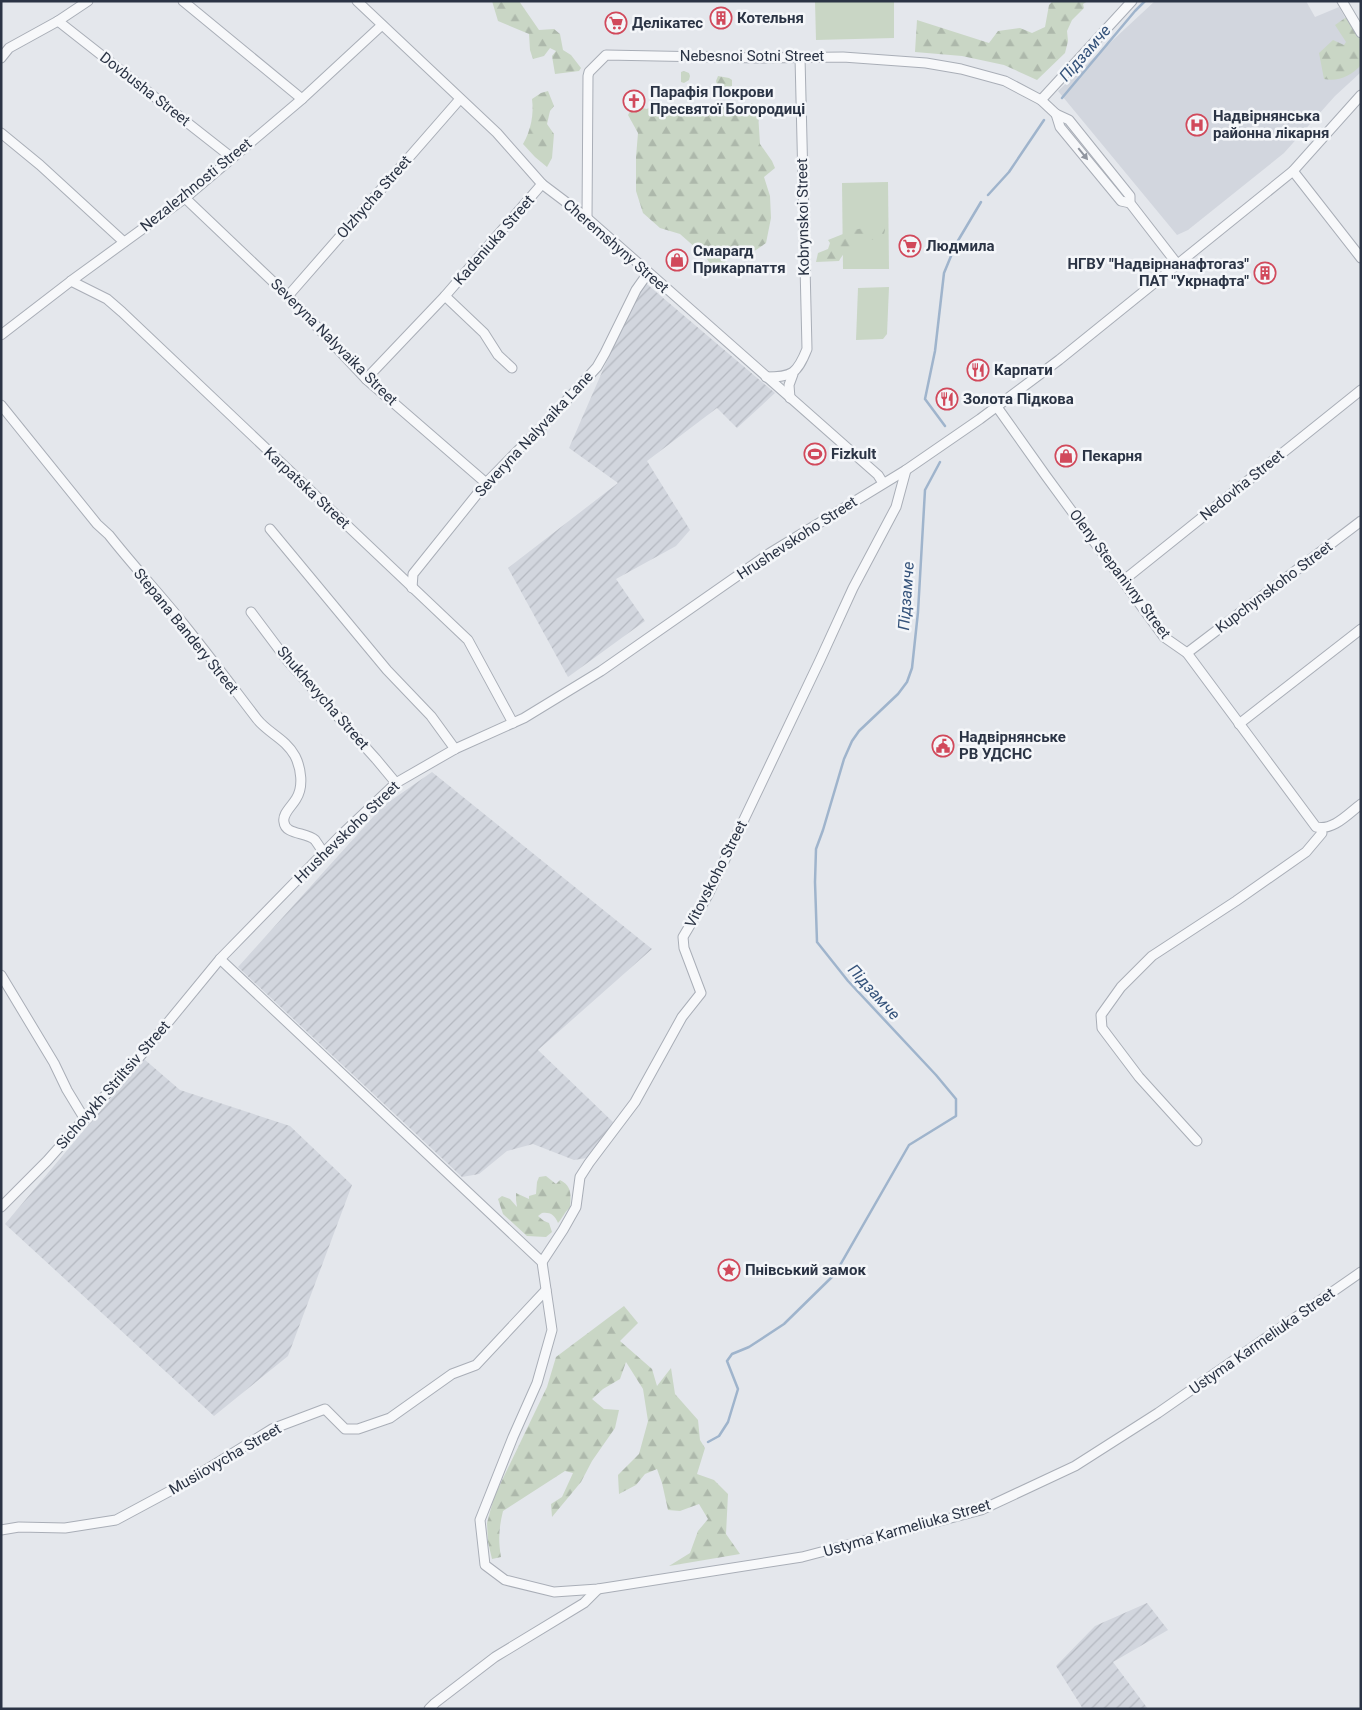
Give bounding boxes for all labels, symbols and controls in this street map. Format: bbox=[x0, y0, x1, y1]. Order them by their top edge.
building icon: Котельня bbox=[709, 6, 733, 30]
place label: Котельня bbox=[737, 9, 804, 27]
supermarket icon: Делікатес bbox=[604, 11, 628, 35]
place label: Делікатес bbox=[632, 14, 703, 32]
water label: Підзамче bbox=[1055, 21, 1115, 85]
street label: Nebesnoi Sotni Street bbox=[680, 47, 824, 65]
street label: Dovbusha Street bbox=[96, 48, 194, 130]
place label: Парафія Покрови Пресвятої Богородиці bbox=[650, 83, 805, 118]
church icon: Парафія Покрови Пресвятої Богородиці bbox=[622, 89, 646, 113]
place label: Надвірнянська районна лікарня bbox=[1213, 107, 1329, 142]
hospital icon: Надвірнянська районна лікарня bbox=[1185, 113, 1209, 137]
street label: Nezalezhnosti Street bbox=[137, 135, 255, 235]
one-way arrow bbox=[1077, 148, 1088, 161]
street label: Olzhycha Street bbox=[333, 152, 415, 242]
street label: Kobrynskoi Street bbox=[793, 158, 813, 276]
street label: Kadeniuka Street bbox=[450, 191, 538, 289]
street label: Cheremshyny Street bbox=[560, 195, 672, 297]
supermarket icon: Людмила bbox=[898, 234, 922, 258]
place label: Людмила bbox=[926, 237, 994, 255]
place label: Смарагд Прикарпаття bbox=[693, 242, 786, 277]
shop icon: Смарагд Прикарпаття bbox=[665, 248, 689, 272]
place label: НГВУ "Надвірнанафтогаз" ПАТ "Укрнафта" bbox=[1067, 255, 1249, 290]
building icon: НГВУ "Надвірнанафтогаз" ПАТ "Укрнафта" bbox=[1253, 261, 1277, 285]
street label: Severyna Nalyvaika Street bbox=[267, 275, 401, 409]
restaurant icon: Карпати bbox=[966, 358, 990, 382]
place label: Карпати bbox=[994, 361, 1053, 379]
street label: Severyna Nalyvaika Lane bbox=[471, 368, 597, 500]
restaurant icon: Золота Підкова bbox=[935, 387, 959, 411]
place label: Золота Підкова bbox=[963, 390, 1074, 408]
sports icon: Fizkult bbox=[803, 442, 827, 466]
street label: Karpatska Street bbox=[260, 444, 354, 532]
shop icon: Пекарня bbox=[1054, 444, 1078, 468]
place label: Fizkult bbox=[831, 445, 876, 463]
street label: Nedovha Street bbox=[1196, 446, 1288, 524]
place label: Пекарня bbox=[1082, 447, 1143, 465]
street label: Hrushevskoho Street bbox=[734, 493, 860, 583]
street label: Oleny Stepanivny Street bbox=[1065, 506, 1175, 642]
street label: Kupchynskoho Street bbox=[1212, 537, 1336, 637]
water label: Підзамче bbox=[894, 561, 918, 631]
street label: Stepana Bandery Street bbox=[130, 565, 242, 697]
street label: Shukhevycha Street bbox=[273, 643, 373, 753]
place label: Надвірнянське РВ УДСНС bbox=[959, 728, 1066, 763]
public building icon: Надвірнянське РВ УДСНС bbox=[931, 734, 955, 758]
street label: Hrushevskoho Street bbox=[291, 777, 403, 887]
street label: Vitovskoho Street bbox=[681, 817, 751, 931]
water label: Підзамче bbox=[844, 960, 904, 1024]
street label: Sichovykh Striltsiv Street bbox=[52, 1017, 174, 1153]
place icon: Пнівський замок bbox=[717, 1258, 741, 1282]
place label: Пнівський замок bbox=[745, 1261, 866, 1279]
street label: Ustyma Karmeliuka Street bbox=[1186, 1284, 1338, 1398]
street label: Musiiovycha Street bbox=[166, 1419, 284, 1498]
street label: Ustyma Karmeliuka Street bbox=[821, 1495, 993, 1560]

